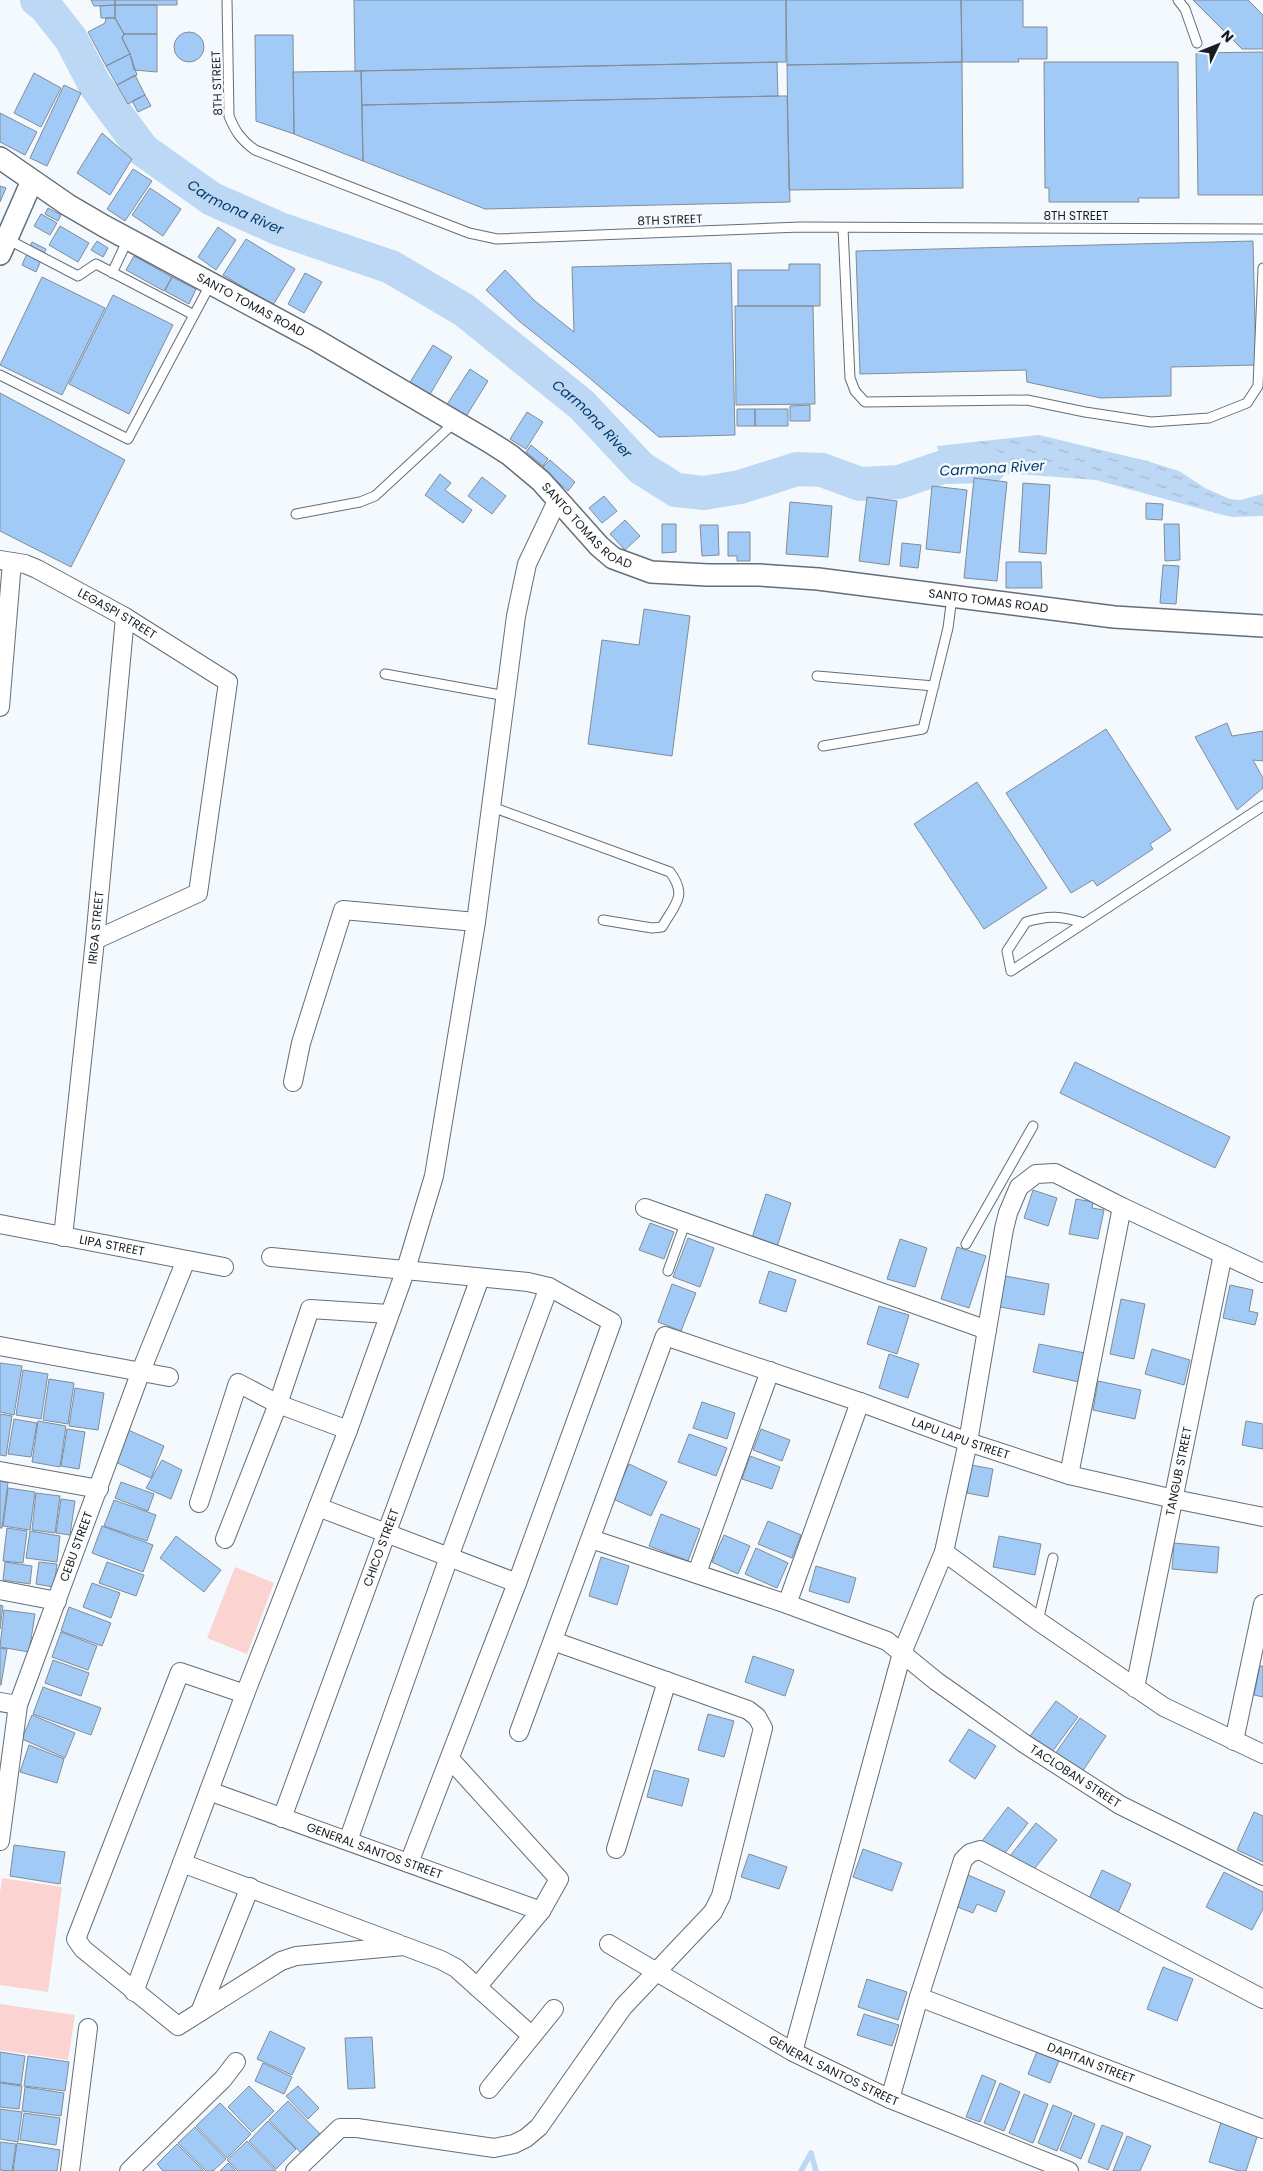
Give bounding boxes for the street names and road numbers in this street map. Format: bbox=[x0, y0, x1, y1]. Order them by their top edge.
street label: 8TH STREET bbox=[207, 50, 226, 116]
street label: 8TH STREET bbox=[1043, 207, 1109, 224]
street label: 8TH STREET bbox=[637, 210, 703, 229]
street label: SANTO TOMAS ROAD bbox=[194, 268, 308, 341]
street label: SANTO TOMAS ROAD bbox=[538, 478, 635, 572]
street label: LEGASPI STREET bbox=[75, 584, 160, 643]
street label: SANTO TOMAS ROAD bbox=[927, 584, 1049, 616]
street label: IRIGA STREET bbox=[83, 890, 108, 965]
street label: LIPA STREET bbox=[78, 1230, 147, 1260]
street label: LAPU LAPU STREET bbox=[909, 1413, 1012, 1463]
street label: TANGUB STREET bbox=[1161, 1425, 1196, 1517]
street label: CHICO STREET bbox=[359, 1505, 403, 1589]
street label: CEBU STREET bbox=[55, 1508, 97, 1584]
street label: TACLOBAN STREET bbox=[1027, 1740, 1125, 1812]
street label: GENERAL SANTOS STREET bbox=[304, 1818, 445, 1883]
street label: GENERAL SANTOS STREET bbox=[766, 2031, 902, 2110]
street label: DAPITAN STREET bbox=[1045, 2038, 1138, 2087]

